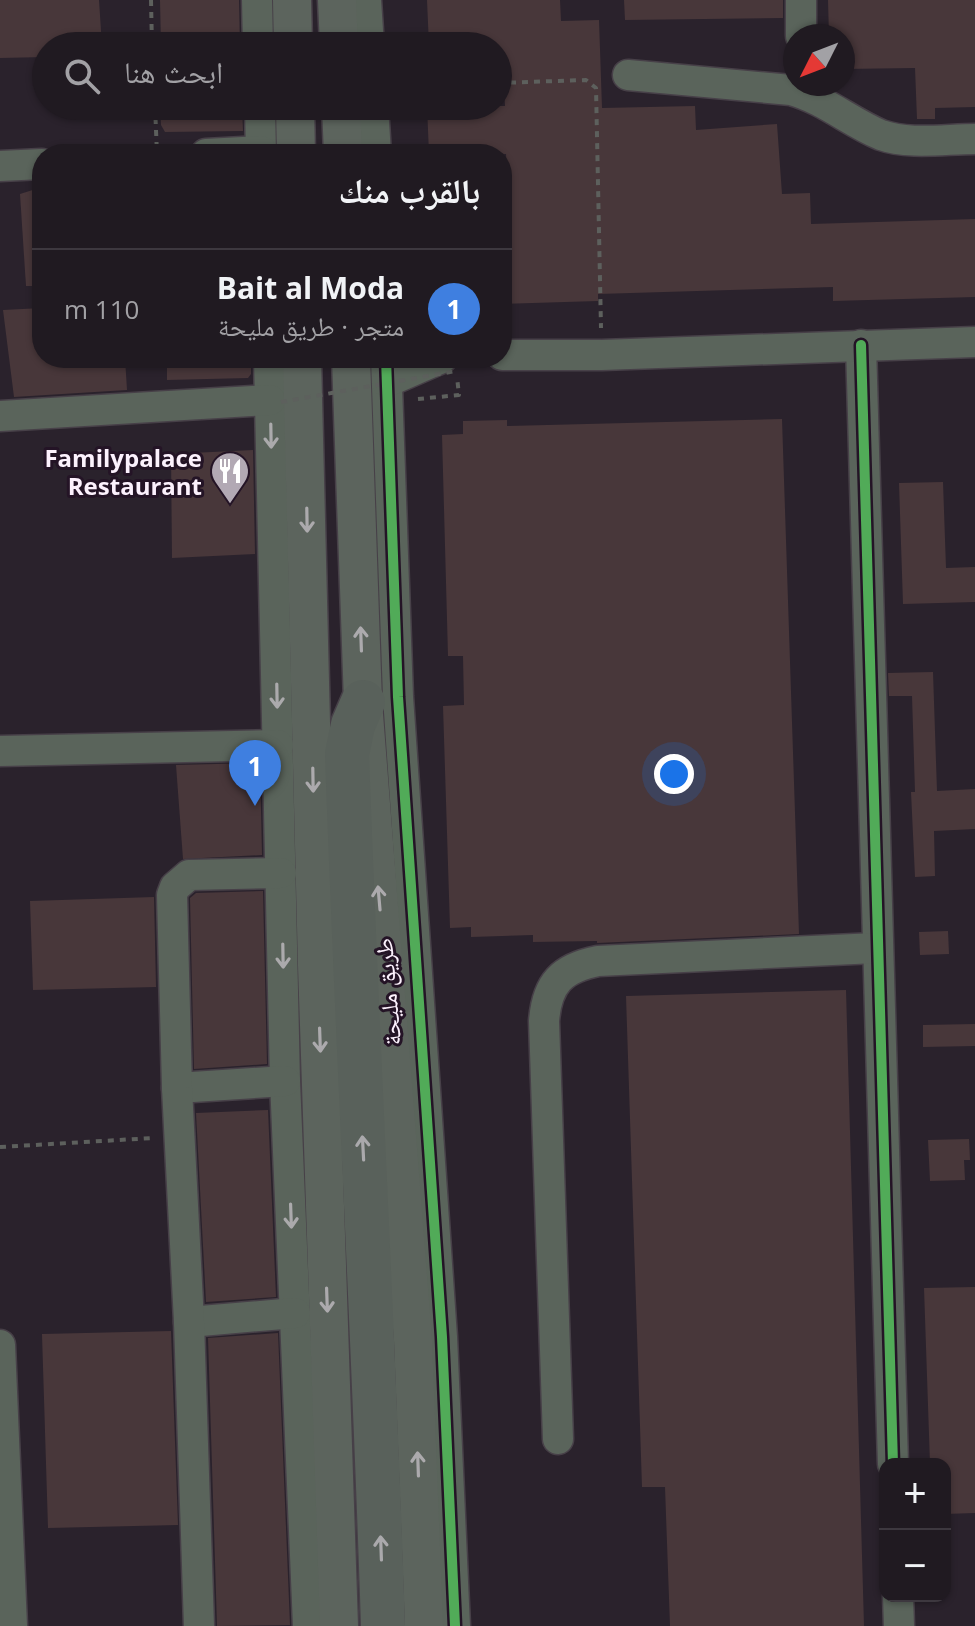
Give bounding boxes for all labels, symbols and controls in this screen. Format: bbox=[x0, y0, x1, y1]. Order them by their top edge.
north arrow bbox=[783, 24, 855, 96]
search box bbox=[32, 32, 512, 120]
text: ابحث هنا bbox=[124, 51, 223, 92]
icon: search bbox=[60, 54, 104, 98]
text: بالقرب منك bbox=[338, 167, 480, 213]
text: Bait al Moda bbox=[217, 267, 404, 308]
text: 110 m bbox=[64, 291, 139, 327]
text: 1 bbox=[447, 291, 461, 327]
text: متجر · طريق مليحة bbox=[218, 308, 404, 344]
one-way arrow bbox=[263, 422, 279, 449]
place label: Familypalace Restaurant bbox=[44, 441, 202, 502]
restaurant icon: Familypalace Restaurant bbox=[209, 450, 251, 505]
one-way arrow bbox=[299, 506, 314, 533]
one-way arrow bbox=[353, 626, 369, 653]
one-way arrow bbox=[269, 682, 284, 709]
pin: 1 bbox=[229, 740, 281, 806]
your location bbox=[654, 754, 694, 794]
one-way arrow bbox=[305, 766, 320, 793]
one-way arrow bbox=[371, 885, 386, 912]
street label: طريق مليحة bbox=[366, 937, 408, 1047]
one-way arrow bbox=[275, 942, 290, 969]
one-way arrow bbox=[312, 1026, 327, 1053]
one-way arrow bbox=[355, 1135, 370, 1162]
one-way arrow bbox=[284, 1202, 299, 1229]
one-way arrow bbox=[320, 1286, 335, 1313]
one-way arrow bbox=[410, 1451, 425, 1478]
map controls bbox=[879, 1458, 951, 1602]
button: + bbox=[879, 1458, 951, 1530]
button: − bbox=[879, 1530, 951, 1602]
one-way arrow bbox=[373, 1535, 388, 1562]

